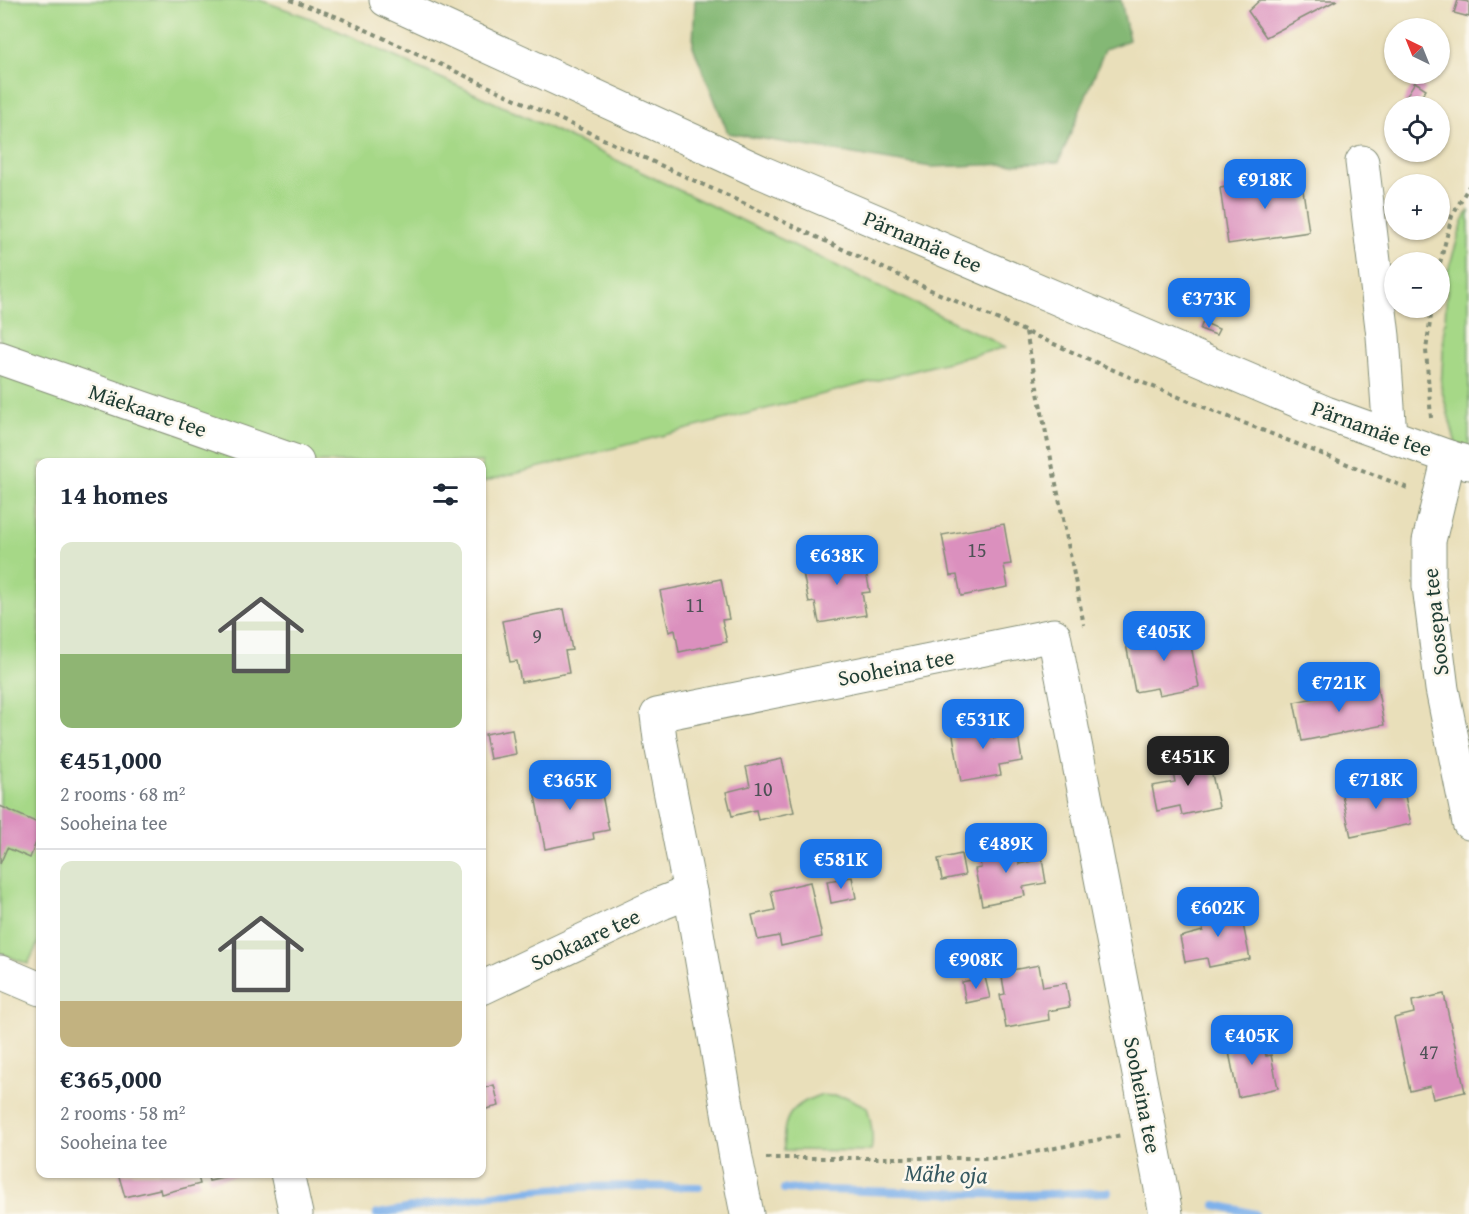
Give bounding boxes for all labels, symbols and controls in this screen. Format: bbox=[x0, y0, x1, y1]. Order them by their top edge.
north arrow bbox=[1384, 18, 1450, 84]
map controls bbox=[1384, 18, 1450, 318]
button: locate bbox=[1384, 96, 1450, 162]
pin: €918K bbox=[1223, 159, 1307, 210]
text: €918K bbox=[1238, 164, 1292, 193]
button: + bbox=[1384, 174, 1450, 240]
street label: Pärnamäe tee bbox=[859, 202, 987, 280]
button: − bbox=[1384, 252, 1450, 318]
pin: €373K bbox=[1167, 278, 1251, 329]
text: €373K bbox=[1182, 283, 1236, 312]
street label: Mäekaare tee bbox=[85, 375, 211, 445]
street label: Pärnamäe tee bbox=[1307, 391, 1437, 465]
text: 14 homes bbox=[60, 475, 168, 514]
icon: filters bbox=[429, 478, 462, 511]
pin: €638K bbox=[795, 535, 879, 586]
house number: 15 bbox=[967, 535, 987, 564]
text: €638K bbox=[810, 540, 864, 569]
street label: Soosepa tee bbox=[1413, 567, 1457, 677]
icon: home bbox=[207, 581, 315, 689]
house number: 11 bbox=[685, 590, 705, 619]
pin: €405K bbox=[1122, 611, 1206, 662]
text: €405K bbox=[1137, 616, 1191, 645]
house number: 9 bbox=[532, 621, 542, 650]
street label: Sooheina tee bbox=[835, 640, 957, 694]
pin: €721K bbox=[1297, 662, 1381, 713]
text: €721K bbox=[1312, 667, 1366, 696]
pin: €531K bbox=[941, 699, 1025, 750]
text: €531K bbox=[956, 704, 1010, 733]
pin: €451K bbox=[1146, 736, 1230, 787]
text: €451,000 bbox=[60, 740, 162, 779]
text: €451K bbox=[1161, 741, 1215, 770]
pin: €718K bbox=[1334, 759, 1418, 810]
pin: €365K bbox=[528, 760, 612, 811]
text: €718K bbox=[1349, 764, 1403, 793]
text: €365K bbox=[543, 765, 597, 794]
house number: 10 bbox=[753, 774, 773, 803]
text: 2 rooms · 68 m² bbox=[60, 779, 186, 808]
text: Sooheina tee bbox=[60, 808, 167, 837]
pin: €489K bbox=[964, 823, 1048, 874]
text: €489K bbox=[979, 828, 1033, 857]
pin: €581K bbox=[799, 839, 883, 890]
text: €581K bbox=[814, 844, 868, 873]
pin: €602K bbox=[1176, 887, 1260, 938]
text: €602K bbox=[1191, 892, 1245, 921]
icon: home bbox=[207, 900, 315, 1008]
street label: Sookaare tee bbox=[525, 900, 645, 978]
pin: €908K bbox=[934, 939, 1018, 990]
text: €908K bbox=[949, 944, 1003, 973]
pin: €405K bbox=[1210, 1015, 1294, 1066]
text: €405K bbox=[1225, 1020, 1279, 1049]
street label: Sooheina tee bbox=[1116, 1034, 1170, 1156]
house number: 47 bbox=[1419, 1037, 1439, 1066]
text: €365,000 bbox=[60, 1059, 162, 1098]
text: 2 rooms · 58 m² bbox=[60, 1098, 186, 1127]
text: Sooheina tee bbox=[60, 1127, 167, 1156]
water label: Mähe oja bbox=[904, 1155, 988, 1192]

